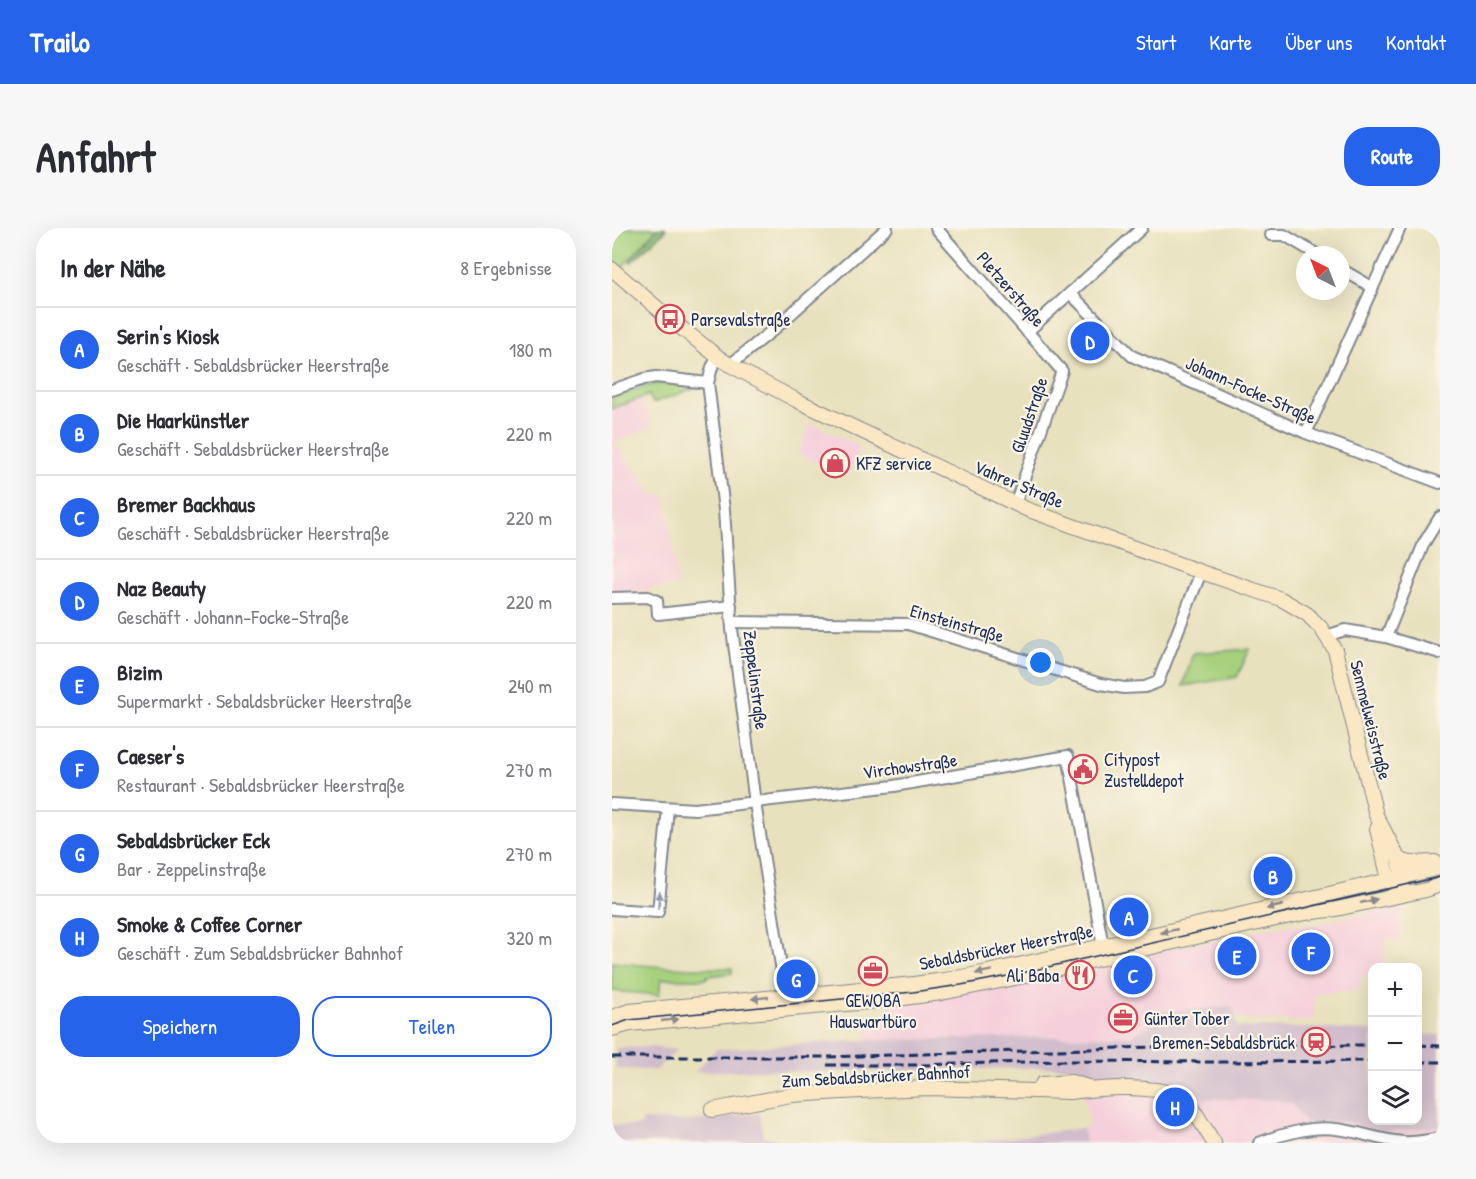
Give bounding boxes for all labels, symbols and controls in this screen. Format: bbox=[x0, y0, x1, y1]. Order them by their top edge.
text: Trailo bbox=[30, 23, 90, 61]
text: Start bbox=[1136, 28, 1176, 57]
text: Karte bbox=[1209, 28, 1252, 57]
text: Über uns bbox=[1285, 28, 1353, 57]
text: Kontakt bbox=[1386, 28, 1446, 57]
button: Route bbox=[1344, 127, 1440, 186]
text: Anfahrt bbox=[36, 128, 155, 185]
street label: Pletzerstraße bbox=[971, 246, 1051, 332]
north arrow bbox=[1296, 246, 1350, 300]
text: In der Nähe bbox=[60, 250, 166, 285]
text: 8 Ergebnisse bbox=[460, 254, 552, 281]
bus stop icon: Parsevalstraße bbox=[654, 303, 686, 335]
place label: Parsevalstraße bbox=[691, 307, 791, 332]
pin: D bbox=[1070, 318, 1110, 364]
text: Serin's Kiosk bbox=[117, 321, 219, 351]
text: A bbox=[75, 336, 84, 363]
text: 180 m bbox=[509, 336, 552, 363]
street label: Johann-Focke-Straße bbox=[1182, 350, 1320, 430]
text: Geschäft · Sebaldsbrücker Heerstraße bbox=[117, 351, 389, 378]
street label: Gluudstraße bbox=[1004, 374, 1054, 456]
text: Die Haarkünstler bbox=[117, 405, 249, 435]
text: B bbox=[74, 420, 85, 447]
text: 220 m bbox=[506, 420, 552, 447]
text: Geschäft · Sebaldsbrücker Heerstraße bbox=[117, 435, 389, 462]
shop icon: KFZ service bbox=[819, 447, 851, 479]
place label: KFZ service bbox=[856, 451, 932, 476]
street label: Vahrer Straße bbox=[970, 454, 1068, 514]
text: Bremer Backhaus bbox=[117, 489, 255, 519]
text: C bbox=[74, 504, 85, 531]
text: 220 m bbox=[506, 504, 552, 531]
text: Geschäft · Sebaldsbrücker Heerstraße bbox=[117, 519, 389, 546]
text: Naz Beauty bbox=[117, 573, 206, 603]
text: D bbox=[75, 588, 84, 615]
text: 220 m bbox=[506, 588, 552, 615]
street label: Einsteinstraße bbox=[907, 598, 1007, 648]
text: Geschäft · Johann-Focke-Straße bbox=[117, 603, 349, 630]
street label: Zeppelinstraße bbox=[738, 629, 774, 731]
your location bbox=[1026, 648, 1055, 677]
text: Bizim bbox=[117, 657, 162, 687]
street label: Semmelweisstraße bbox=[1344, 658, 1398, 782]
text: E bbox=[75, 672, 84, 699]
text: 240 m bbox=[508, 672, 552, 699]
text: Supermarkt · Sebaldsbrücker Heerstraße bbox=[117, 687, 412, 714]
text: Caeser's bbox=[117, 741, 184, 771]
street label: Virchowstraße bbox=[861, 747, 959, 785]
place label: Citypost Zustelldepot bbox=[1104, 747, 1185, 793]
public building icon: Citypost Zustelldepot bbox=[1067, 753, 1099, 785]
text: F bbox=[76, 756, 83, 783]
text: 270 m bbox=[506, 756, 552, 783]
text: Restaurant · Sebaldsbrücker Heerstraße bbox=[117, 771, 405, 798]
text: Sebaldsbrücker Eck bbox=[117, 825, 270, 855]
text: G bbox=[75, 840, 84, 867]
text: 270 m bbox=[506, 840, 552, 867]
pin: B bbox=[1254, 854, 1292, 898]
text: Bar · Zeppelinstraße bbox=[117, 855, 267, 882]
one-way arrow bbox=[654, 890, 664, 909]
pin: A bbox=[1110, 894, 1148, 940]
one-way arrow bbox=[1360, 896, 1378, 906]
one-way arrow bbox=[1266, 902, 1284, 912]
text: Smoke & Coffee Corner bbox=[117, 909, 302, 939]
street label: Sebaldsbrücker Heerstraße bbox=[917, 918, 1095, 976]
text: H bbox=[75, 924, 84, 951]
text: 320 m bbox=[507, 924, 552, 951]
one-way arrow bbox=[1160, 926, 1179, 936]
pin: F bbox=[1292, 930, 1330, 974]
pin: E bbox=[1218, 934, 1256, 978]
text: Geschäft · Zum Sebaldsbrücker Bahnhof bbox=[117, 939, 403, 966]
pin: C bbox=[1114, 952, 1152, 998]
office icon: GEWOBA Hauswartbüro bbox=[857, 955, 889, 987]
pin: G bbox=[776, 956, 816, 1002]
restaurant icon: Ali Baba bbox=[1064, 959, 1096, 991]
place label: Ali Baba bbox=[1007, 963, 1059, 988]
map controls bbox=[1368, 963, 1422, 1125]
button: + bbox=[1368, 963, 1422, 1017]
one-way arrow bbox=[974, 968, 993, 977]
place label: GEWOBA Hauswartbüro bbox=[830, 988, 916, 1034]
one-way arrow bbox=[750, 993, 769, 1003]
button: Speichern bbox=[60, 996, 300, 1057]
button: Teilen bbox=[312, 996, 552, 1057]
office icon: Günter Tober bbox=[1107, 1002, 1139, 1034]
place label: Günter Tober bbox=[1144, 1006, 1230, 1031]
one-way arrow bbox=[660, 1015, 679, 1025]
button: − bbox=[1368, 1017, 1422, 1071]
station icon: Bremen-Sebaldsbrück bbox=[1300, 1026, 1332, 1058]
place label: Bremen-Sebaldsbrück bbox=[1152, 1030, 1296, 1055]
street label: Zum Sebaldsbrücker Bahnhof bbox=[781, 1059, 971, 1093]
button: layers bbox=[1368, 1071, 1422, 1125]
pin: H bbox=[1156, 1084, 1194, 1130]

